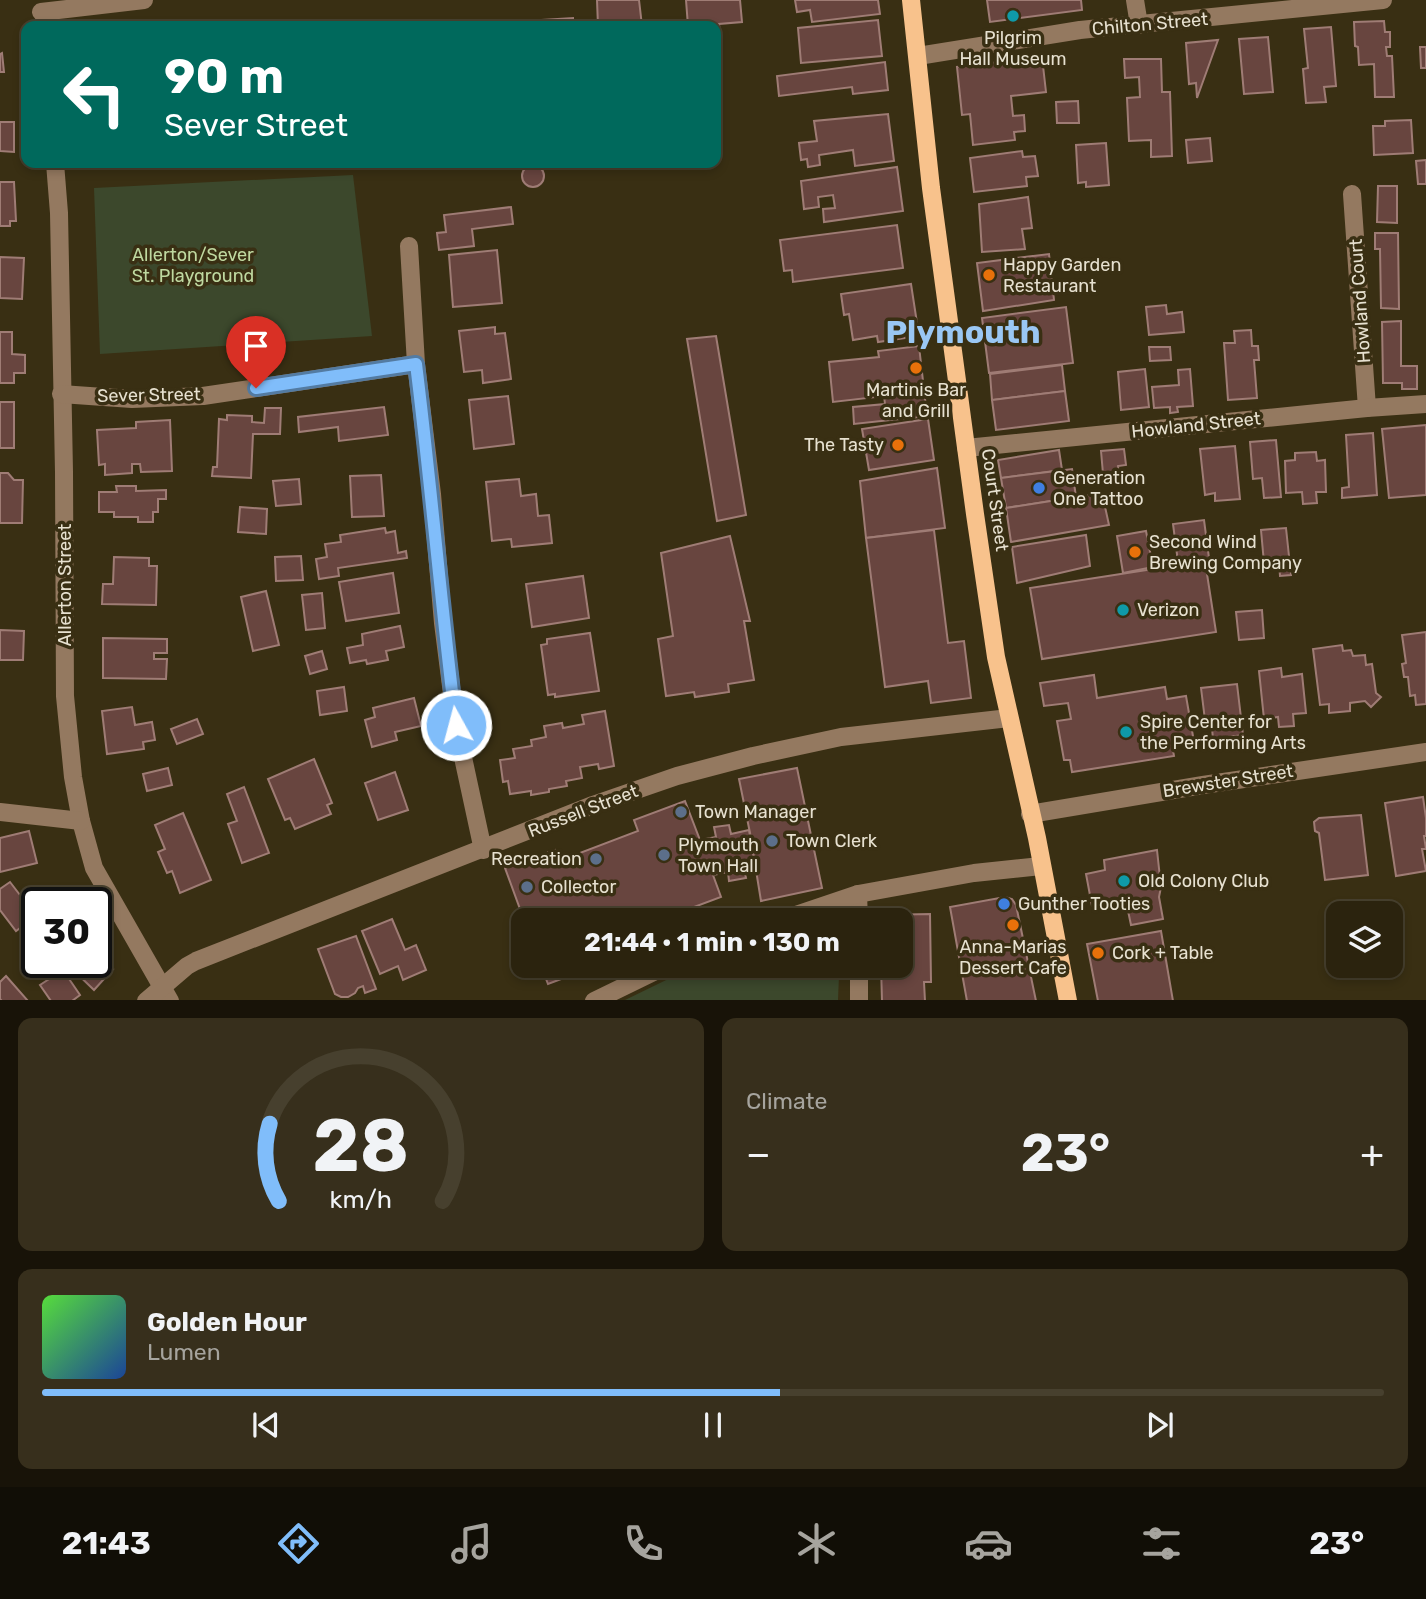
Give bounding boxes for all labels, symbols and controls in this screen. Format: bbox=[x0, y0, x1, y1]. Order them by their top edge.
marker: Pilgrim Hall Museum bbox=[1005, 8, 1021, 24]
street label: Chilton Street bbox=[1091, 8, 1209, 40]
place label: Pilgrim Hall Museum bbox=[959, 27, 1067, 70]
text: 90 m bbox=[164, 47, 284, 105]
icon: left bbox=[49, 49, 140, 140]
text: Sever Street bbox=[164, 106, 348, 144]
street label: Howland Court bbox=[1345, 238, 1375, 364]
park label: Allerton/Sever St. Playground bbox=[132, 244, 254, 287]
place label: Happy Garden Restaurant bbox=[1003, 254, 1121, 297]
marker: Happy Garden Restaurant bbox=[981, 267, 997, 283]
district label: Plymouth bbox=[885, 313, 1041, 351]
pin bbox=[226, 316, 286, 388]
icon: arrive bbox=[237, 327, 275, 365]
marker: Martinis Bar and Grill bbox=[908, 360, 924, 376]
place label: Martinis Bar and Grill bbox=[866, 379, 966, 422]
street label: Sever Street bbox=[97, 383, 201, 407]
street label: Howland Street bbox=[1130, 407, 1262, 443]
place label: The Tasty bbox=[804, 434, 884, 456]
marker: The Tasty bbox=[890, 437, 906, 453]
street label: Court Street bbox=[977, 447, 1013, 553]
place label: Generation One Tattoo bbox=[1053, 467, 1146, 510]
marker: Generation One Tattoo bbox=[1031, 480, 1047, 496]
street label: Allerton Street bbox=[54, 524, 76, 646]
place label: Second Wind Brewing Company bbox=[1149, 531, 1302, 574]
marker: Second Wind Brewing Company bbox=[1127, 544, 1143, 560]
place label: Verizon bbox=[1137, 599, 1199, 621]
marker: Verizon bbox=[1115, 602, 1131, 618]
position arrow bbox=[419, 688, 493, 762]
place label: Spire Center for the Performing Arts bbox=[1140, 711, 1306, 754]
marker: Spire Center for the Performing Arts bbox=[1118, 724, 1134, 740]
street label: Brewster Street bbox=[1161, 760, 1295, 802]
street label: Russell Street bbox=[525, 780, 641, 842]
place label: Town Manager bbox=[695, 801, 816, 823]
marker: Town Manager bbox=[673, 804, 689, 820]
place label: Town Clerk bbox=[786, 830, 878, 852]
marker: Town Clerk bbox=[764, 833, 780, 849]
place label: Plymouth Town Hall bbox=[678, 834, 759, 877]
marker: Plymouth Town Hall bbox=[656, 847, 672, 863]
place label: Recreation bbox=[491, 848, 582, 870]
marker: Recreation bbox=[588, 851, 604, 867]
place label: Old Colony Club bbox=[1138, 870, 1269, 892]
marker: Old Colony Club bbox=[1116, 873, 1132, 889]
place label: Collector bbox=[541, 876, 616, 898]
marker: Collector bbox=[519, 879, 535, 895]
speed limit sign: 30 bbox=[21, 887, 112, 978]
place label: Gunther Tooties bbox=[1018, 893, 1150, 915]
marker: Gunther Tooties bbox=[996, 896, 1012, 912]
map controls bbox=[1326, 901, 1403, 978]
button: layers bbox=[1326, 901, 1403, 978]
marker: Anna-Marias Dessert Cafe bbox=[1005, 917, 1021, 933]
text: 21:44 · 1 min · 130 m bbox=[584, 927, 840, 958]
place label: Anna-Marias Dessert Cafe bbox=[959, 936, 1067, 979]
place label: Cork + Table bbox=[1112, 942, 1214, 964]
marker: Cork + Table bbox=[1090, 945, 1106, 961]
text: Climate bbox=[746, 1087, 827, 1115]
text: 28 bbox=[313, 1103, 409, 1189]
text: 23° bbox=[1021, 1122, 1110, 1184]
text: − bbox=[746, 1131, 771, 1177]
text: + bbox=[1360, 1131, 1384, 1177]
text: km/h bbox=[330, 1184, 392, 1213]
text: Golden Hour bbox=[147, 1307, 307, 1338]
text: Lumen bbox=[147, 1338, 221, 1366]
icon: previous bbox=[247, 1406, 285, 1444]
icon: pause bbox=[694, 1406, 732, 1444]
icon: next bbox=[1141, 1406, 1179, 1444]
icon: directions bbox=[274, 1519, 323, 1568]
icon: music bbox=[447, 1519, 496, 1568]
icon: phone bbox=[619, 1519, 668, 1568]
icon: climate bbox=[792, 1519, 841, 1568]
icon: car bbox=[964, 1519, 1013, 1568]
icon: filters bbox=[1137, 1519, 1186, 1568]
text: 21:43 bbox=[62, 1524, 151, 1562]
text: 23° bbox=[1309, 1524, 1364, 1562]

